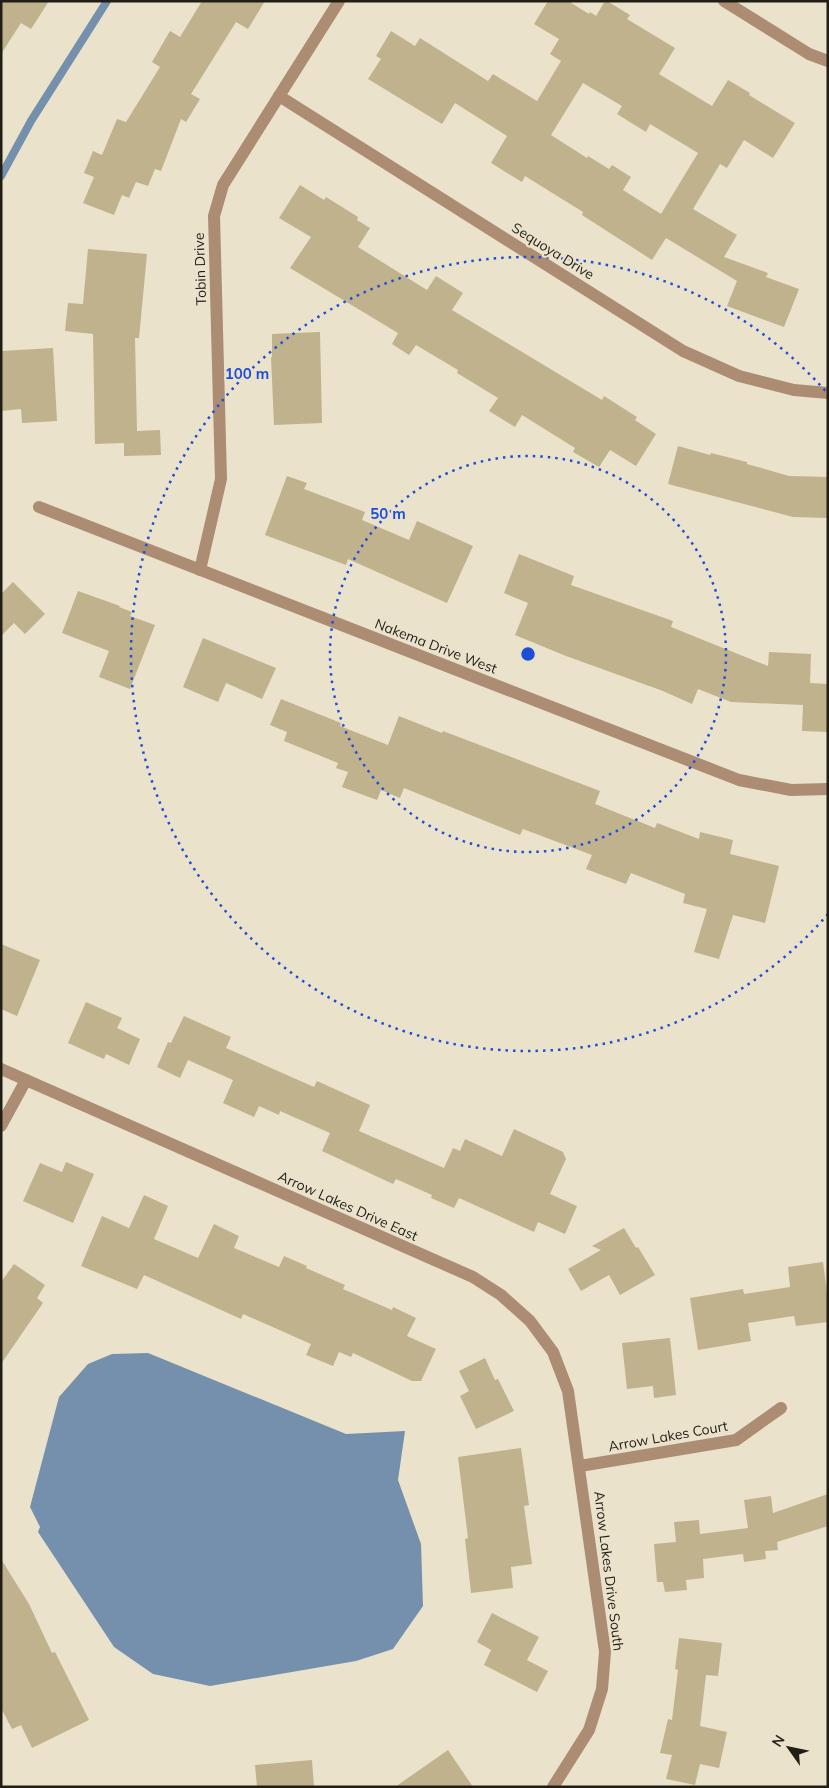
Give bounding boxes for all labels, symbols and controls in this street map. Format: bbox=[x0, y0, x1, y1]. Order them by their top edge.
street label: Sequoya Drive bbox=[508, 218, 598, 284]
street label: Tobin Drive bbox=[190, 232, 210, 306]
text: 100 m bbox=[225, 364, 269, 383]
text: 50 m bbox=[370, 504, 406, 523]
street label: Nakema Drive West bbox=[372, 614, 500, 678]
centre of rings bbox=[519, 645, 537, 663]
street label: Arrow Lakes Drive East bbox=[275, 1167, 421, 1245]
street label: Arrow Lakes Court bbox=[607, 1417, 729, 1455]
street label: Arrow Lakes Drive South bbox=[590, 1490, 628, 1652]
north arrow bbox=[764, 1723, 814, 1773]
text: N bbox=[768, 1732, 789, 1750]

